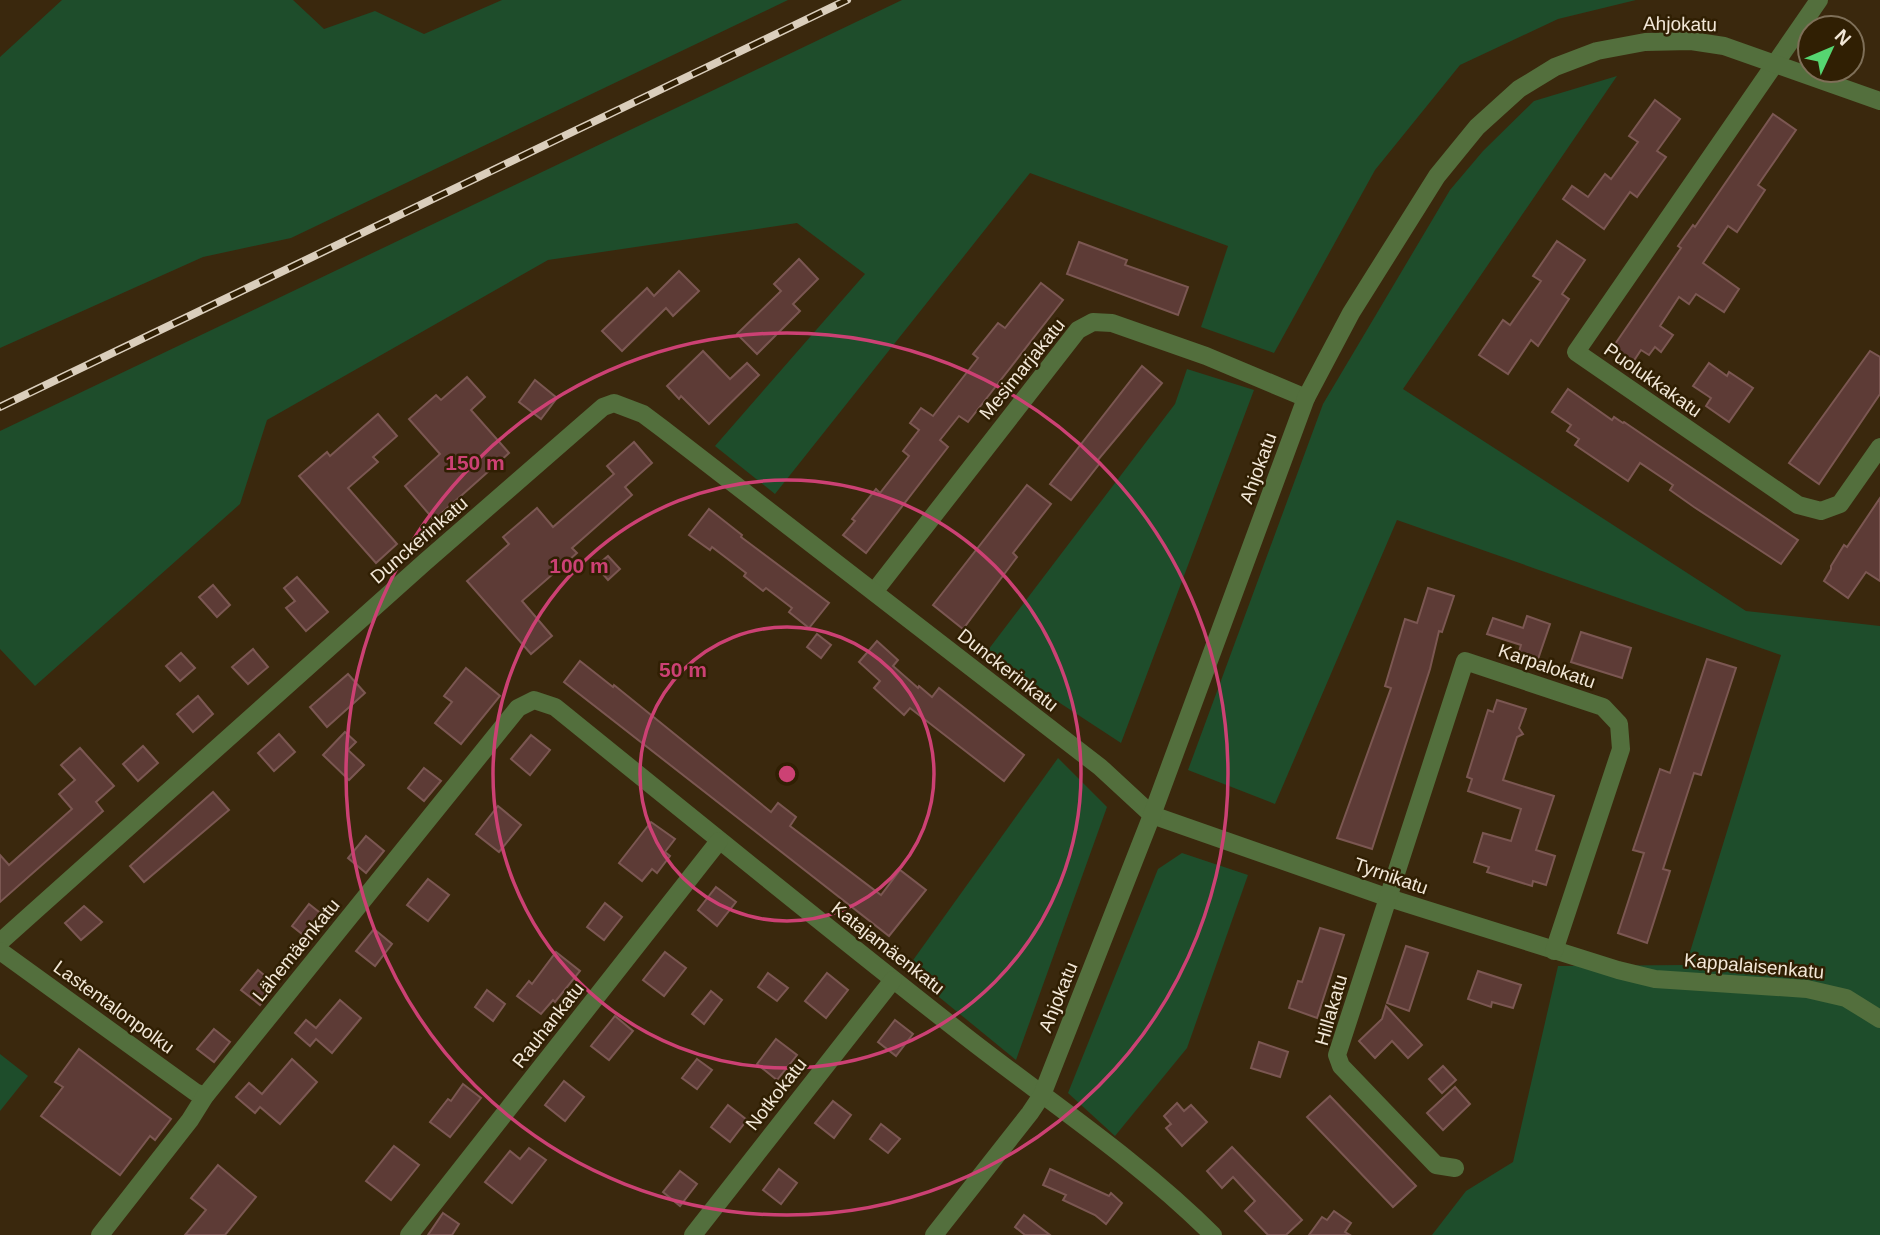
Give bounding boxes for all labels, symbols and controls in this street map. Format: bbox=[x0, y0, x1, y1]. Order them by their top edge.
street label: Ahjokatu bbox=[1643, 13, 1717, 35]
north arrow bbox=[1796, 14, 1866, 84]
text: N bbox=[1831, 25, 1855, 50]
street label: Mesimarjakatu bbox=[975, 314, 1069, 424]
street label: Puolukkakatu bbox=[1600, 339, 1706, 421]
street label: Ahjokatu bbox=[1235, 430, 1281, 506]
text: 150 m bbox=[445, 451, 505, 474]
street label: Dunckerinkatu bbox=[366, 492, 472, 588]
text: 100 m bbox=[549, 554, 609, 577]
street label: Dunckerinkatu bbox=[954, 624, 1062, 716]
street label: Karpalokatu bbox=[1496, 640, 1598, 692]
text: 50 m bbox=[659, 658, 707, 681]
centre of rings bbox=[775, 762, 799, 786]
street label: Tyrnikatu bbox=[1351, 854, 1431, 898]
street label: Lähemäenkatu bbox=[248, 895, 344, 1005]
street label: Katajamäenkatu bbox=[827, 897, 949, 999]
street label: Kappalaisenkatu bbox=[1683, 949, 1825, 983]
street label: Lastentalonpolku bbox=[50, 956, 178, 1058]
street label: Ahjokatu bbox=[1034, 959, 1082, 1035]
street label: Hillakatu bbox=[1311, 972, 1351, 1048]
street label: Rauhankatu bbox=[508, 978, 588, 1072]
street label: Notkokatu bbox=[741, 1054, 811, 1134]

